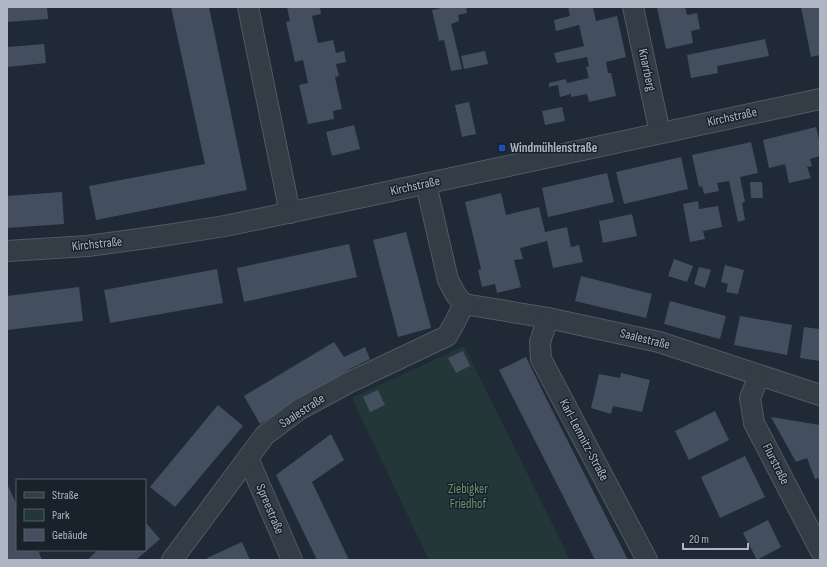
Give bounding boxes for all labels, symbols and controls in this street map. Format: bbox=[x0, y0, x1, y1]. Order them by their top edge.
street label: Knarrberg bbox=[635, 47, 659, 93]
street label: Kirchstraße bbox=[706, 104, 758, 130]
place label: Windmühlenstraße bbox=[510, 140, 598, 156]
marker: Windmühlenstraße bbox=[497, 143, 507, 153]
street label: Kirchstraße bbox=[389, 173, 441, 199]
street label: Kirchstraße bbox=[71, 233, 123, 255]
street label: Saalestraße bbox=[618, 325, 672, 353]
street label: Saalestraße bbox=[276, 390, 328, 432]
street label: Karl-Lemnitz-Straße bbox=[556, 396, 612, 484]
street label: Flurstraße bbox=[759, 441, 793, 487]
legend bbox=[16, 479, 146, 551]
park label: Ziebigker Friedhof bbox=[448, 481, 488, 512]
street label: Spreestraße bbox=[252, 482, 288, 536]
text: Straße bbox=[52, 488, 79, 503]
text: Park bbox=[52, 508, 70, 523]
scale bar bbox=[683, 525, 748, 551]
text: Gebäude bbox=[52, 528, 87, 543]
text: 20 m bbox=[689, 532, 709, 547]

